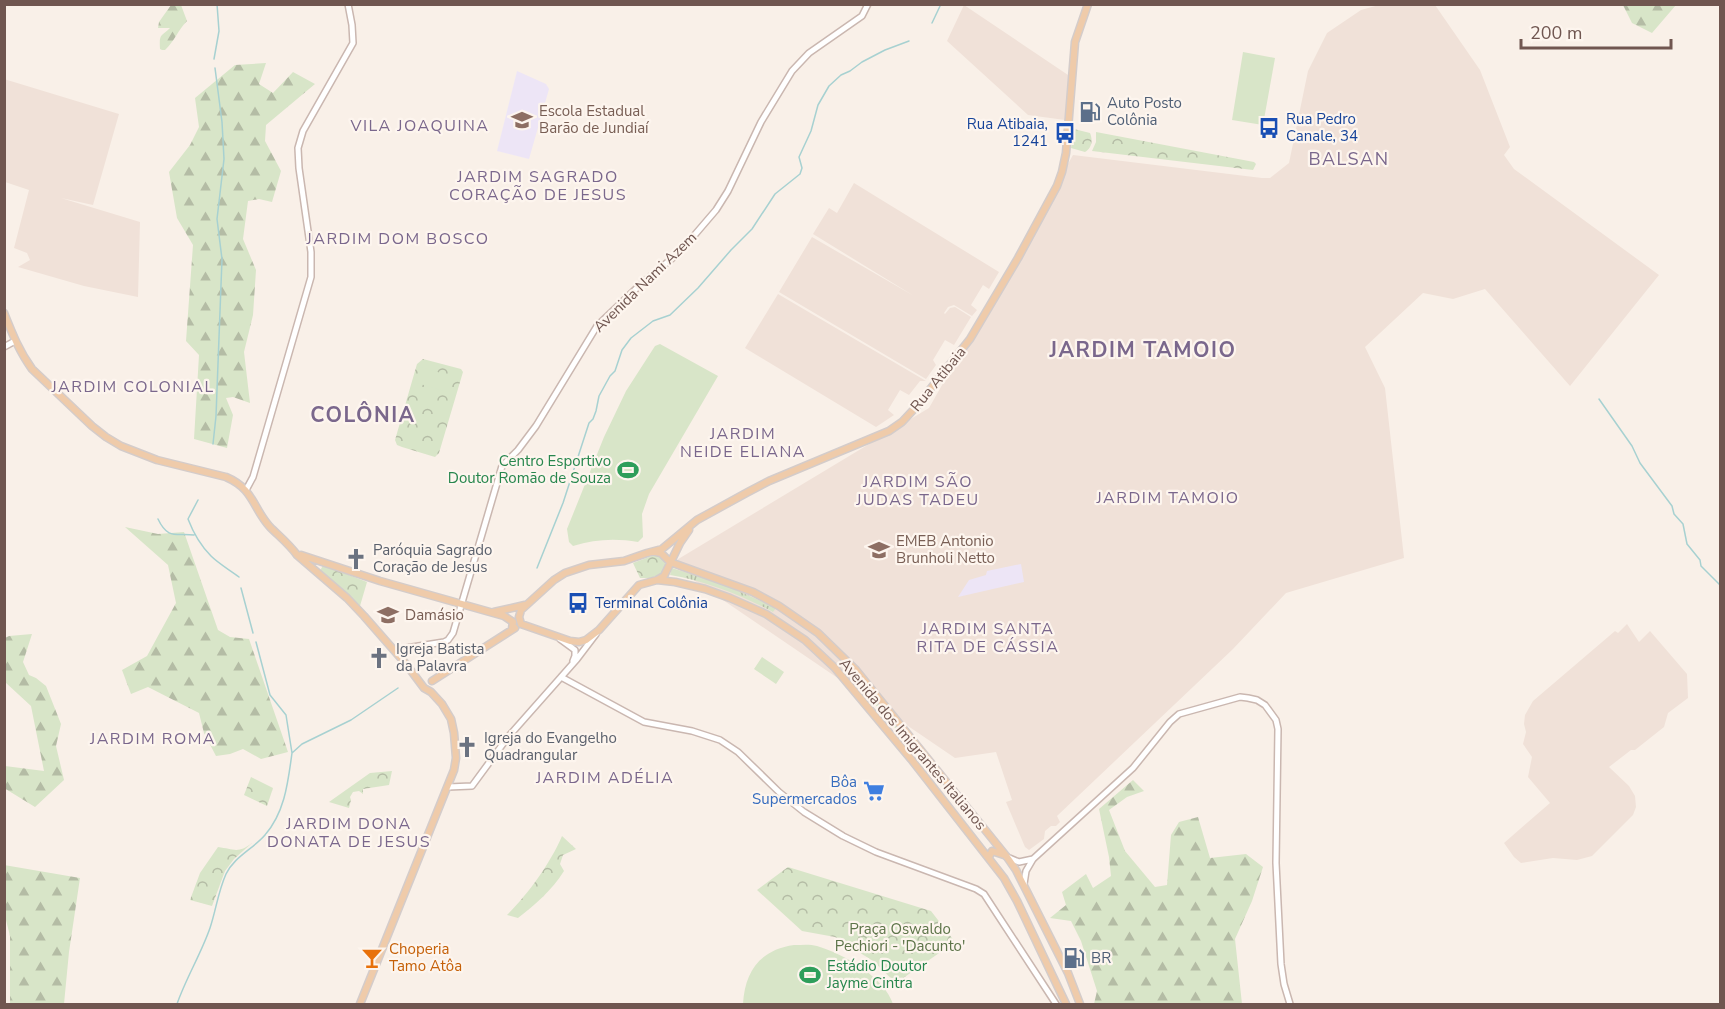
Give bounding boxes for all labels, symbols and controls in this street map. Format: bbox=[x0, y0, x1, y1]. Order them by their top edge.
scale bar bbox=[1521, 12, 1671, 50]
text: 200 m bbox=[1530, 21, 1582, 45]
place label: Auto Posto Colônia bbox=[1107, 93, 1182, 130]
fuel station icon: Auto Posto Colônia bbox=[1078, 100, 1102, 124]
place label: Escola Estadual Barão de Jundiaí bbox=[539, 101, 650, 138]
school or university icon: Escola Estadual Barão de Jundiaí bbox=[510, 108, 534, 132]
place label: Rua Pedro Canale, 34 bbox=[1286, 109, 1358, 146]
place label: Rua Atibaia, 1241 bbox=[967, 114, 1048, 151]
district label: VILA JOAQUINA bbox=[349, 115, 490, 137]
bus stop icon: Rua Pedro Canale, 34 bbox=[1257, 116, 1281, 140]
bus stop icon: Rua Atibaia, 1241 bbox=[1053, 121, 1077, 145]
district label: BALSAN bbox=[1308, 147, 1390, 171]
district label: JARDIM SAGRADO CORAÇÃO DE JESUS bbox=[449, 166, 627, 206]
street label: Avenida Nami Azem bbox=[589, 227, 701, 337]
district label: JARDIM DOM BOSCO bbox=[306, 228, 489, 250]
district label: JARDIM TAMOIO bbox=[1049, 336, 1236, 364]
street label: Rua Atibaia bbox=[906, 342, 970, 416]
district label: JARDIM COLONIAL bbox=[50, 376, 215, 398]
district label: COLÔNIA bbox=[310, 401, 416, 429]
district label: JARDIM NEIDE ELIANA bbox=[680, 423, 806, 463]
place label: Centro Esportivo Doutor Romão de Souza bbox=[448, 451, 611, 488]
sports icon: Centro Esportivo Doutor Romão de Souza bbox=[616, 458, 640, 482]
district label: JARDIM SÃO JUDAS TADEU bbox=[855, 471, 980, 511]
district label: JARDIM TAMOIO bbox=[1095, 487, 1240, 509]
place label: EMEB Antonio Brunholi Netto bbox=[896, 531, 995, 568]
school or university icon: EMEB Antonio Brunholi Netto bbox=[867, 538, 891, 562]
place label: Paróquia Sagrado Coração de Jesus bbox=[373, 540, 492, 577]
church icon: Paróquia Sagrado Coração de Jesus bbox=[344, 547, 368, 571]
bus stop icon: Terminal Colônia bbox=[566, 591, 590, 615]
place label: Terminal Colônia bbox=[595, 593, 708, 613]
school or university icon: Damásio bbox=[376, 603, 400, 627]
place label: Damásio bbox=[405, 605, 464, 625]
district label: JARDIM SANTA RITA DE CÁSSIA bbox=[917, 618, 1059, 658]
place label: Igreja Batista da Palavra bbox=[396, 639, 484, 676]
church icon: Igreja Batista da Palavra bbox=[367, 646, 391, 670]
street label: Avenida dos Imigrantes Italianos bbox=[835, 654, 991, 834]
district label: JARDIM ROMA bbox=[89, 728, 216, 750]
place label: Igreja do Evangelho Quadrangular bbox=[484, 728, 617, 765]
church icon: Igreja do Evangelho Quadrangular bbox=[455, 735, 479, 759]
district label: JARDIM ADÉLIA bbox=[535, 767, 674, 789]
place label: Bôa Supermercados bbox=[752, 772, 857, 809]
supermarket icon: Bôa Supermercados bbox=[862, 779, 886, 803]
district label: JARDIM DONA DONATA DE JESUS bbox=[267, 813, 431, 853]
park label: Praça Oswaldo Pechiori - 'Dacunto' bbox=[835, 919, 965, 956]
place label: Choperia Tamo Atôa bbox=[389, 939, 462, 976]
bar icon: Choperia Tamo Atôa bbox=[360, 946, 384, 970]
fuel station icon: BR bbox=[1062, 946, 1086, 970]
place label: BR bbox=[1091, 948, 1111, 968]
place label: Estádio Doutor Jayme Cintra bbox=[826, 956, 928, 993]
sports icon: Estádio Doutor Jayme Cintra bbox=[798, 963, 822, 987]

